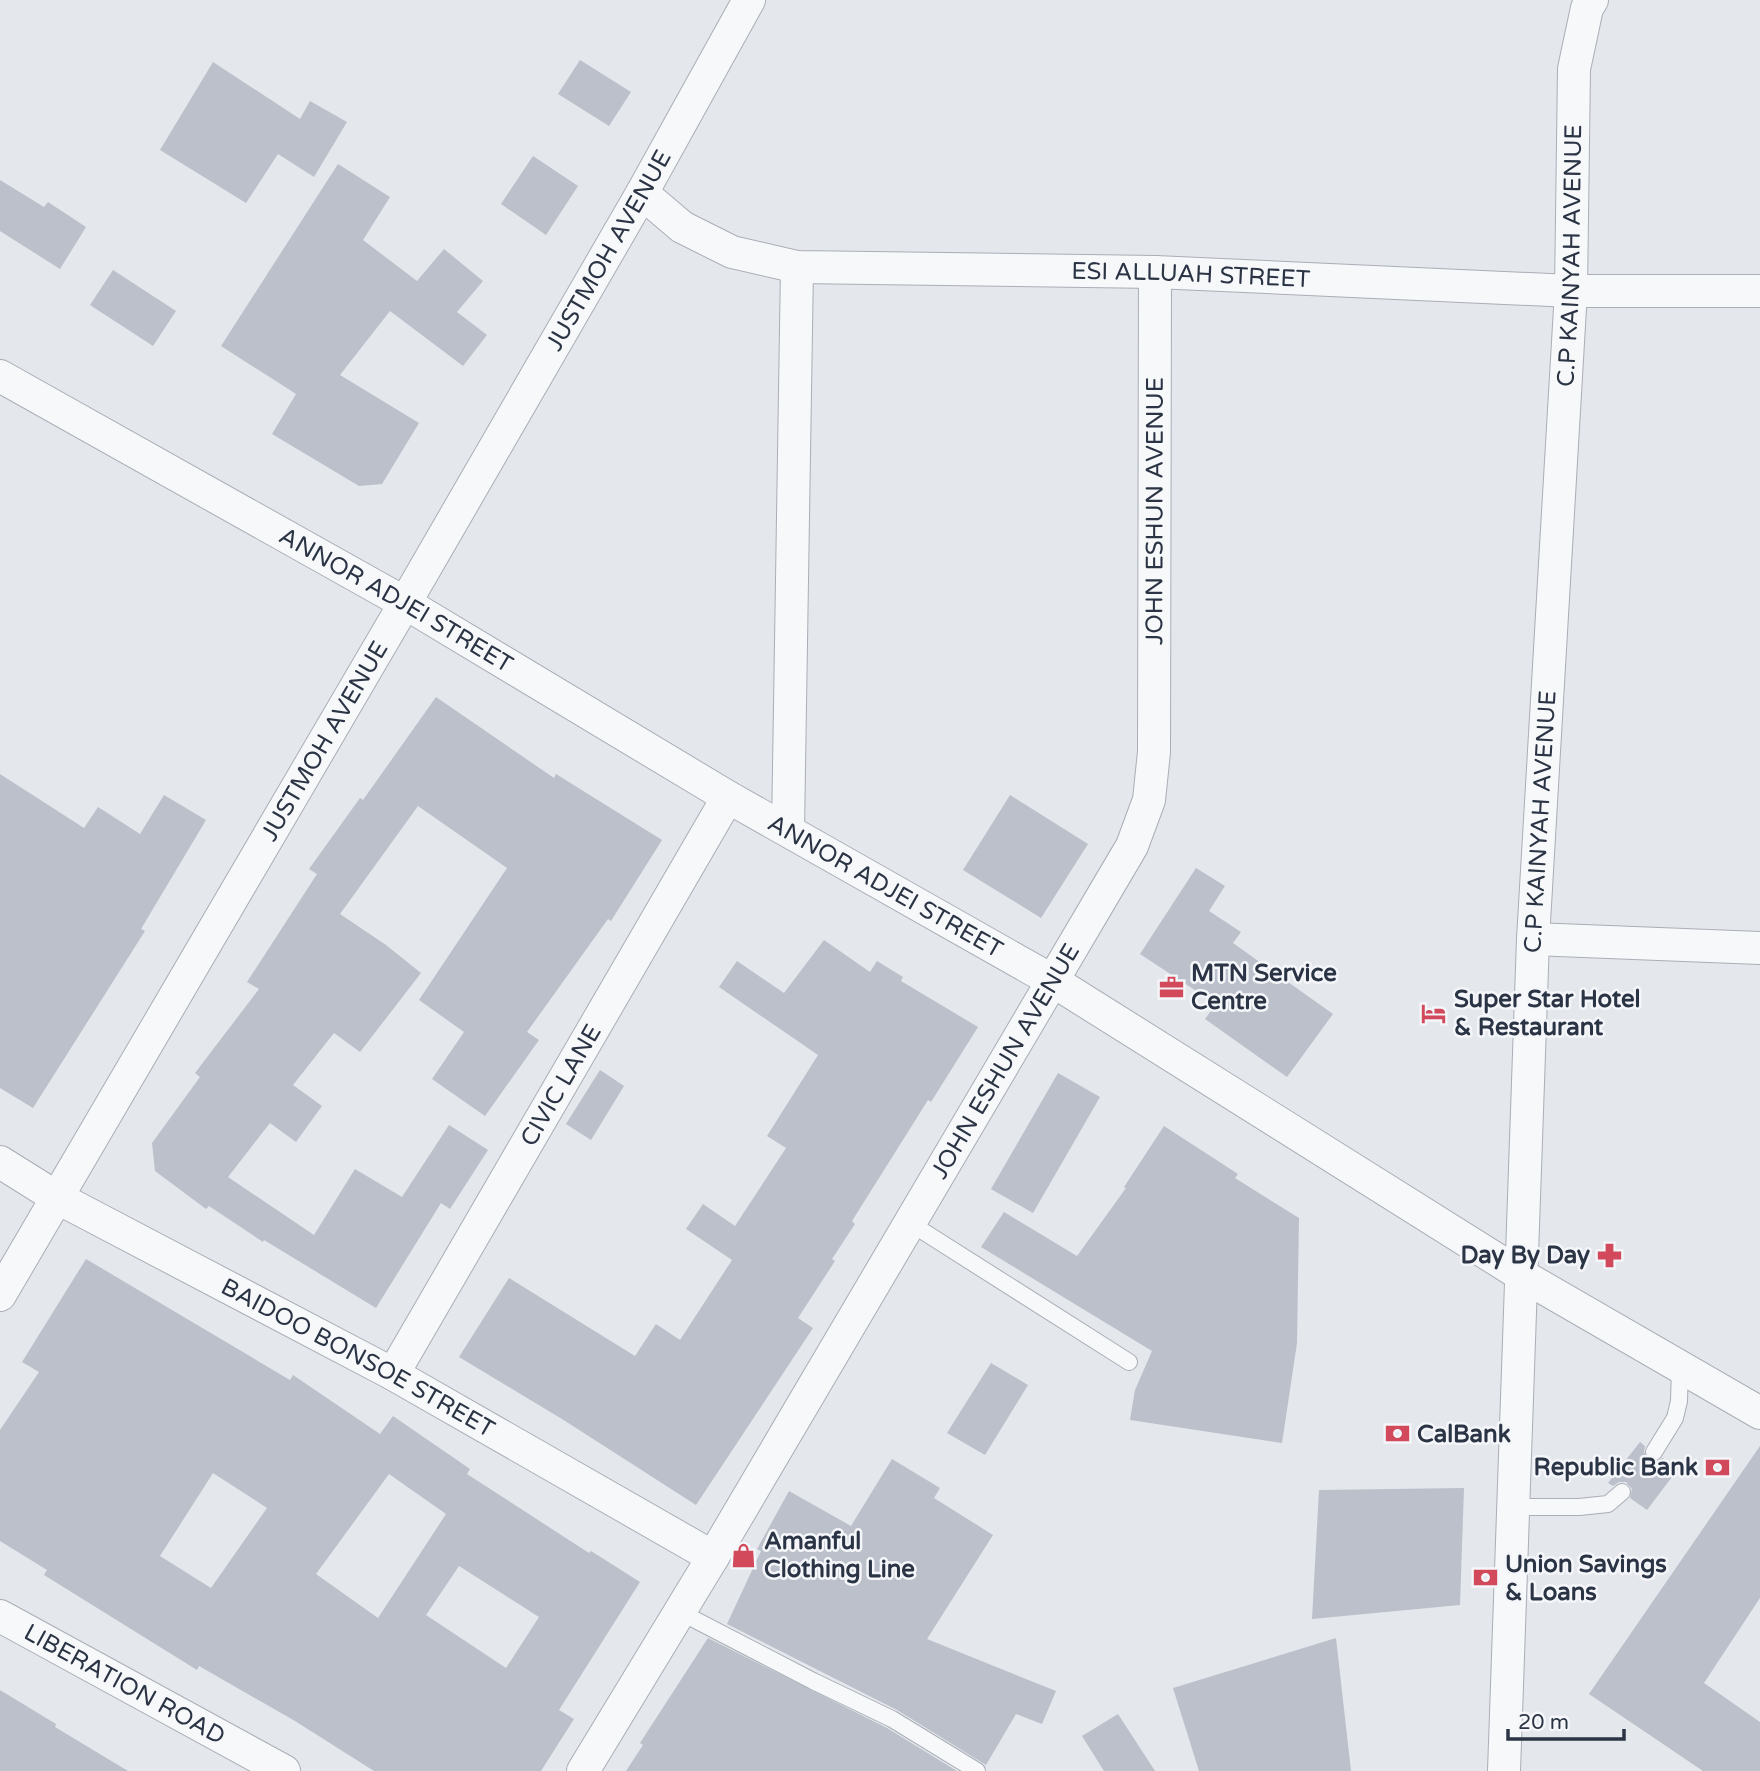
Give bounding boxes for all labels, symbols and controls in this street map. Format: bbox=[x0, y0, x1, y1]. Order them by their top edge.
street label: C.P KAINYAH AVENUE bbox=[1551, 124, 1588, 388]
street label: JUSTMOH AVENUE bbox=[540, 145, 678, 356]
street label: ESI ALLUAH STREET bbox=[1071, 257, 1311, 294]
street label: JOHN ESHUN AVENUE bbox=[1140, 377, 1170, 645]
street label: ANNOR ADJEI STREET bbox=[274, 521, 518, 680]
street label: JUSTMOH AVENUE bbox=[255, 636, 394, 846]
street label: C.P KAINYAH AVENUE bbox=[1519, 690, 1563, 953]
street label: ANNOR ADJEI STREET bbox=[763, 809, 1008, 965]
street label: JOHN ESHUN AVENUE bbox=[925, 939, 1086, 1184]
place label: MTN Service Centre bbox=[1191, 959, 1337, 1016]
office icon: MTN Service Centre bbox=[1157, 973, 1185, 1001]
place label: Super Star Hotel & Restaurant bbox=[1454, 985, 1641, 1042]
hotel icon: Super Star Hotel & Restaurant bbox=[1420, 999, 1448, 1027]
street label: CIVIC LANE bbox=[514, 1019, 608, 1151]
place label: Day By Day bbox=[1460, 1241, 1590, 1270]
pharmacy icon: Day By Day bbox=[1596, 1241, 1624, 1269]
street label: BAIDOO BONSOE STREET bbox=[216, 1272, 500, 1444]
bank icon: CalBank bbox=[1383, 1420, 1411, 1448]
place label: CalBank bbox=[1417, 1420, 1511, 1449]
place label: Republic Bank bbox=[1534, 1453, 1698, 1482]
bank icon: Republic Bank bbox=[1704, 1453, 1732, 1481]
place label: Amanful Clothing Line bbox=[764, 1527, 915, 1584]
shop icon: Amanful Clothing Line bbox=[730, 1541, 758, 1569]
place label: Union Savings & Loans bbox=[1505, 1550, 1667, 1607]
bank icon: Union Savings & Loans bbox=[1471, 1564, 1499, 1592]
street label: LIBERATION ROAD bbox=[19, 1618, 230, 1751]
scale bar bbox=[1508, 1698, 1624, 1742]
text: 20 m bbox=[1518, 1710, 1569, 1735]

